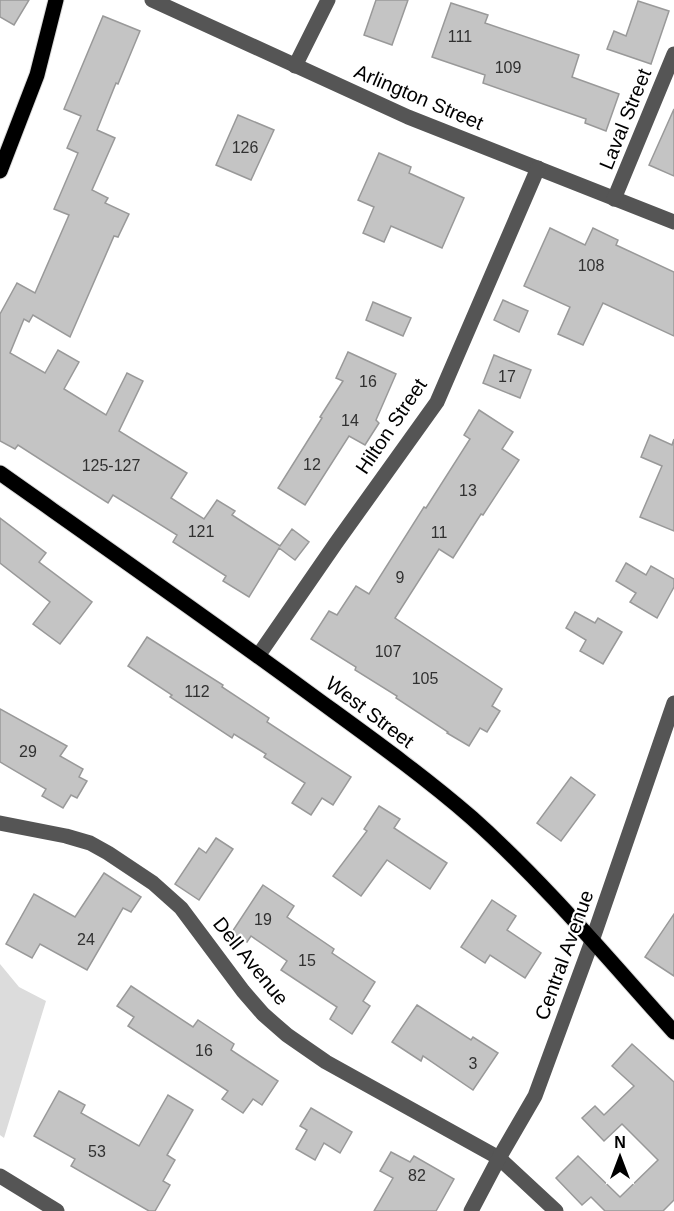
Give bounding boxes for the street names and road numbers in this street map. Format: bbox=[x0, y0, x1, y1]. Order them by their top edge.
street label: Arlington Street bbox=[351, 60, 487, 134]
street label: Laval Street bbox=[595, 65, 655, 173]
street label: Hilton Street bbox=[351, 374, 431, 478]
street label: West Street bbox=[322, 672, 419, 752]
street label: Central Avenue bbox=[530, 887, 598, 1023]
street label: Dell Avenue bbox=[209, 913, 293, 1009]

